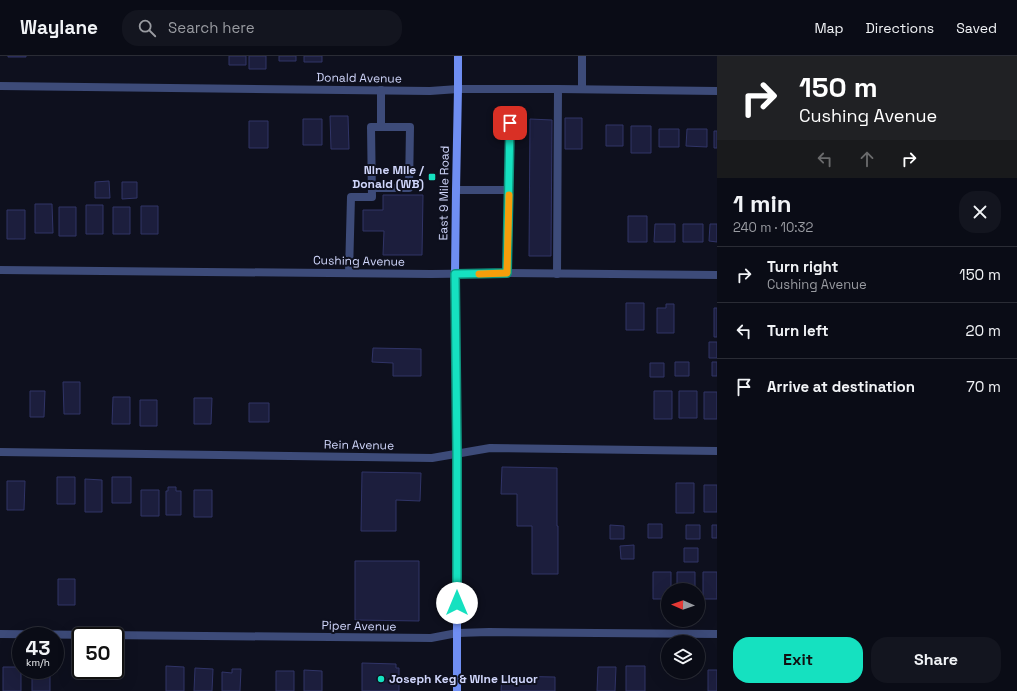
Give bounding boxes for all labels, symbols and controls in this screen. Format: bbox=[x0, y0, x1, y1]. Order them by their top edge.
search box bbox=[122, 10, 402, 46]
text: Waylane bbox=[20, 15, 98, 40]
icon: search bbox=[136, 17, 158, 39]
text: Search here bbox=[168, 18, 255, 37]
text: Map bbox=[814, 19, 844, 37]
text: Directions bbox=[866, 19, 934, 37]
text: Saved bbox=[956, 19, 997, 37]
street label: Donald Avenue bbox=[316, 69, 402, 87]
text: 150 m bbox=[799, 69, 878, 105]
icon: right bbox=[733, 72, 785, 124]
text: Cushing Avenue bbox=[799, 104, 937, 127]
pin bbox=[493, 106, 527, 140]
icon: arrive bbox=[499, 112, 521, 134]
street label: East 9 Mile Road bbox=[435, 146, 453, 240]
icon: left bbox=[814, 148, 836, 170]
icon: ahead bbox=[856, 148, 878, 170]
icon: right bbox=[898, 148, 920, 170]
place label: Nine Mile / Donald (WB) bbox=[352, 162, 424, 192]
marker: Nine Mile / Donald (WB) bbox=[427, 172, 437, 182]
text: 1 min bbox=[733, 188, 792, 219]
button: close bbox=[959, 191, 1001, 233]
text: 240 m · 10:32 bbox=[733, 219, 813, 236]
street label: Cushing Avenue bbox=[313, 252, 405, 270]
text: Turn right bbox=[767, 257, 838, 276]
icon: right bbox=[733, 264, 755, 286]
text: 150 m bbox=[959, 265, 1001, 284]
text: Cushing Avenue bbox=[767, 276, 867, 293]
icon: left bbox=[733, 320, 755, 342]
text: Turn left bbox=[767, 321, 829, 340]
text: 20 m bbox=[966, 321, 1001, 340]
icon: arrive bbox=[733, 376, 755, 398]
text: Arrive at destination bbox=[767, 377, 915, 396]
text: 70 m bbox=[966, 377, 1001, 396]
street label: Rein Avenue bbox=[324, 436, 394, 454]
position arrow bbox=[436, 582, 478, 624]
north arrow bbox=[661, 583, 705, 627]
map controls bbox=[661, 583, 705, 679]
street label: Piper Avenue bbox=[321, 617, 397, 635]
speed limit sign: 50 bbox=[72, 627, 124, 679]
text: 43 bbox=[26, 635, 50, 661]
button: layers bbox=[661, 635, 705, 679]
button: Exit bbox=[733, 637, 863, 683]
button: Share bbox=[871, 637, 1001, 683]
text: km/h bbox=[26, 656, 50, 669]
place label: Joseph Keg & Wine Liquor bbox=[389, 671, 538, 687]
marker: Joseph Keg & Wine Liquor bbox=[376, 674, 386, 684]

